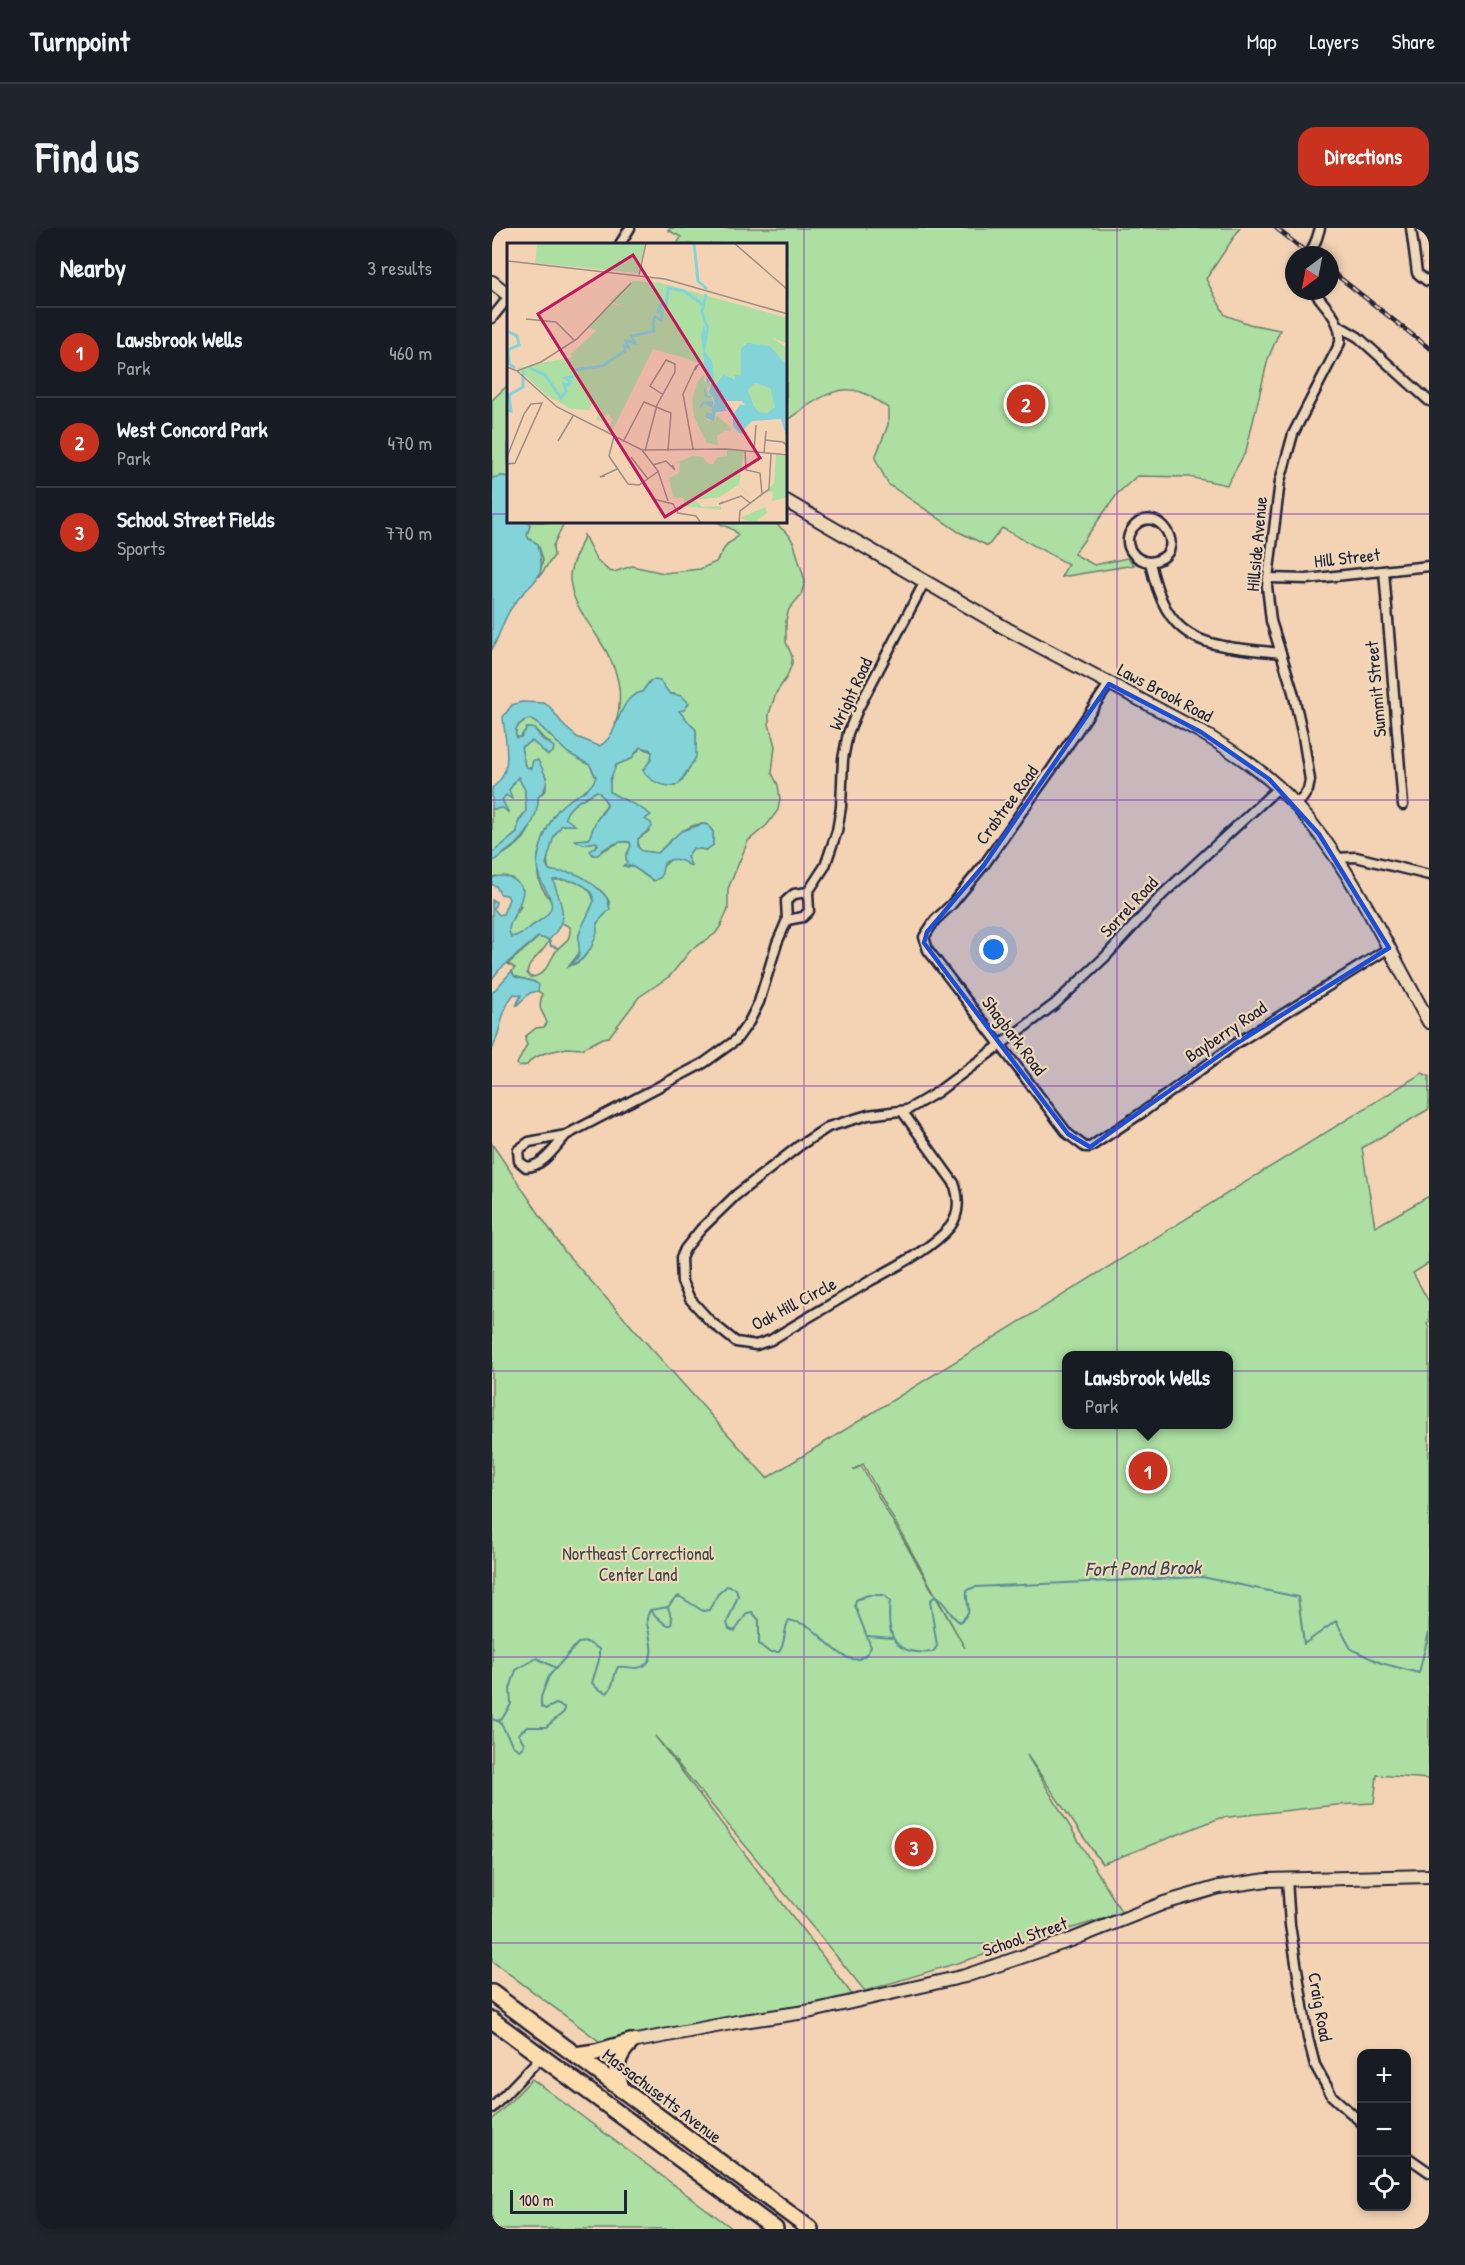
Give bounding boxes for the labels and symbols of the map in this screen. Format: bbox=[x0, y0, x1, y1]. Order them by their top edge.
inset map bbox=[507, 243, 788, 524]
north arrow bbox=[1285, 246, 1339, 300]
pin: 2 bbox=[1006, 382, 1046, 426]
street label: Hillside Avenue bbox=[1240, 495, 1273, 592]
street label: Hill Street bbox=[1313, 542, 1382, 573]
street label: Summit Street bbox=[1359, 639, 1392, 738]
street label: Wright Road bbox=[823, 653, 878, 734]
street label: Laws Brook Road bbox=[1113, 657, 1217, 728]
street label: Crabtree Road bbox=[969, 760, 1044, 849]
street label: Sorrel Road bbox=[1094, 871, 1163, 943]
your location bbox=[979, 935, 1008, 964]
street label: Shagbark Road bbox=[976, 991, 1052, 1081]
street label: Bayberry Road bbox=[1180, 995, 1271, 1068]
street label: Oak Hill Circle bbox=[747, 1271, 841, 1336]
pin: 1 bbox=[1128, 1448, 1168, 1494]
park label: Northeast Correctional Center Land bbox=[562, 1541, 714, 1587]
water label: Fort Pond Brook bbox=[1085, 1553, 1203, 1582]
pin: 3 bbox=[894, 1824, 934, 1870]
street label: School Street bbox=[979, 1910, 1071, 1963]
street label: Craig Road bbox=[1302, 1970, 1339, 2043]
street label: Massachusetts Avenue bbox=[597, 2042, 727, 2149]
scale bar bbox=[510, 2187, 627, 2214]

